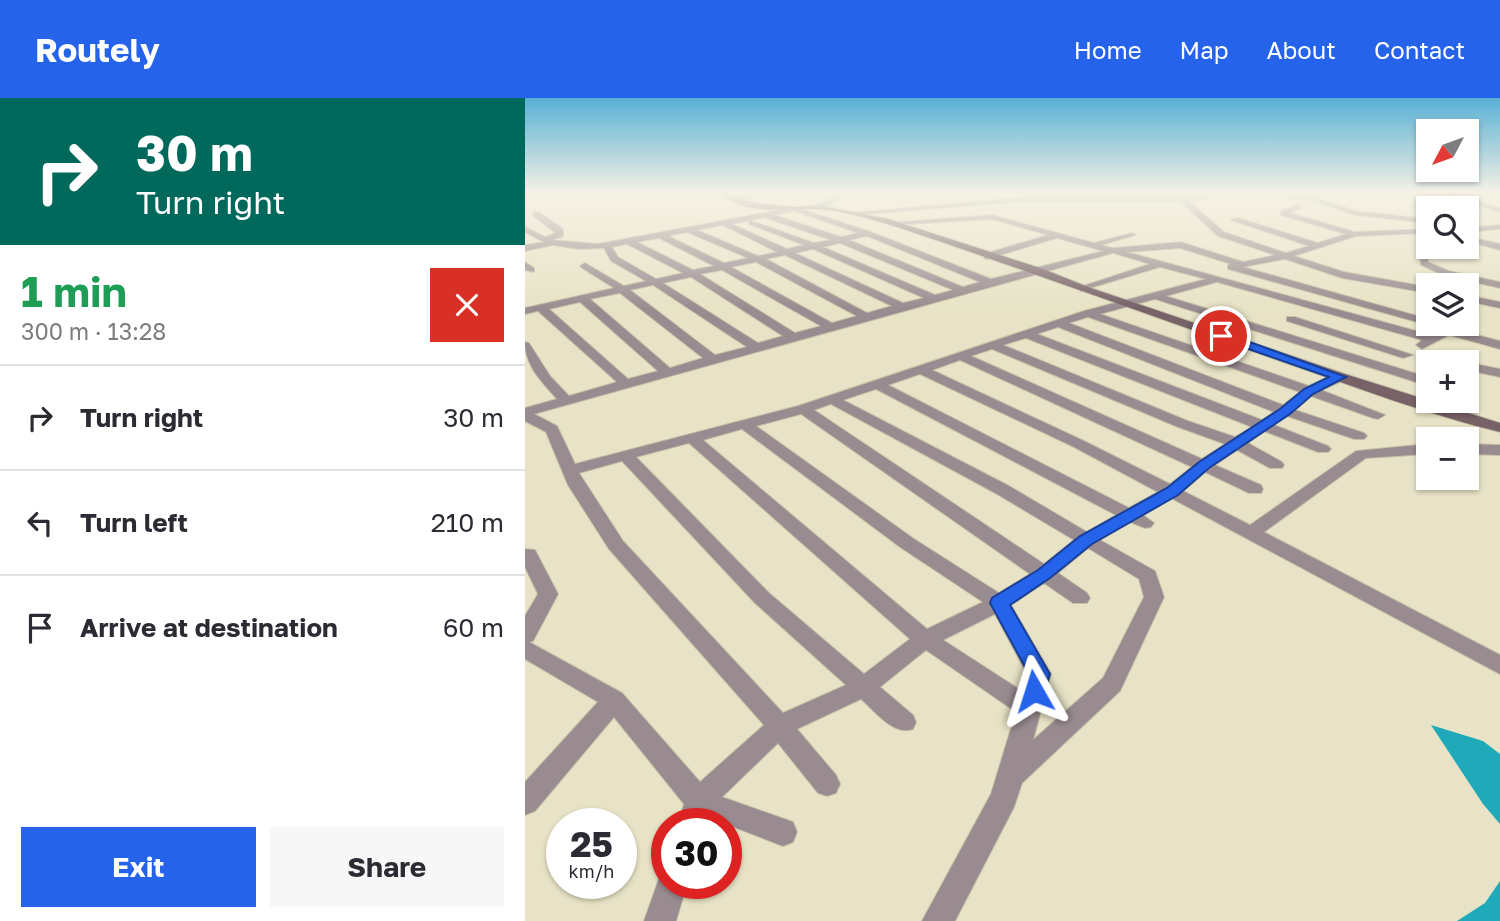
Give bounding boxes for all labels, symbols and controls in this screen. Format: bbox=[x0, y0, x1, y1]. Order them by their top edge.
text: Routely bbox=[35, 30, 160, 69]
text: Home bbox=[1074, 35, 1142, 64]
text: Map bbox=[1180, 35, 1229, 64]
text: About bbox=[1267, 35, 1336, 64]
text: Contact bbox=[1374, 35, 1465, 64]
north arrow bbox=[1416, 119, 1479, 182]
map controls bbox=[1416, 119, 1479, 490]
text: 30 m bbox=[136, 123, 253, 182]
icon: right bbox=[21, 126, 112, 217]
text: Turn right bbox=[136, 183, 285, 221]
button: search bbox=[1416, 196, 1479, 259]
text: 1 min bbox=[21, 266, 127, 316]
button: close bbox=[430, 268, 504, 342]
button: layers bbox=[1416, 273, 1479, 336]
pin bbox=[1191, 306, 1251, 366]
text: 300 m · 13:28 bbox=[21, 317, 166, 345]
icon: arrive bbox=[1202, 317, 1240, 355]
button: + bbox=[1416, 350, 1479, 413]
icon: right bbox=[21, 399, 59, 437]
text: Turn right bbox=[80, 402, 203, 433]
text: 30 m bbox=[443, 402, 504, 433]
button: − bbox=[1416, 427, 1479, 490]
icon: left bbox=[21, 504, 59, 542]
text: Turn left bbox=[80, 507, 188, 538]
text: 210 m bbox=[431, 507, 504, 538]
icon: arrive bbox=[21, 609, 59, 647]
text: Arrive at destination bbox=[80, 612, 338, 643]
text: 60 m bbox=[443, 612, 504, 643]
position arrow bbox=[997, 654, 1071, 728]
speed limit sign: 30 bbox=[651, 808, 742, 899]
text: 25 bbox=[570, 823, 613, 865]
button: Exit bbox=[21, 827, 256, 907]
button: Share bbox=[270, 827, 504, 907]
text: km/h bbox=[569, 860, 614, 882]

